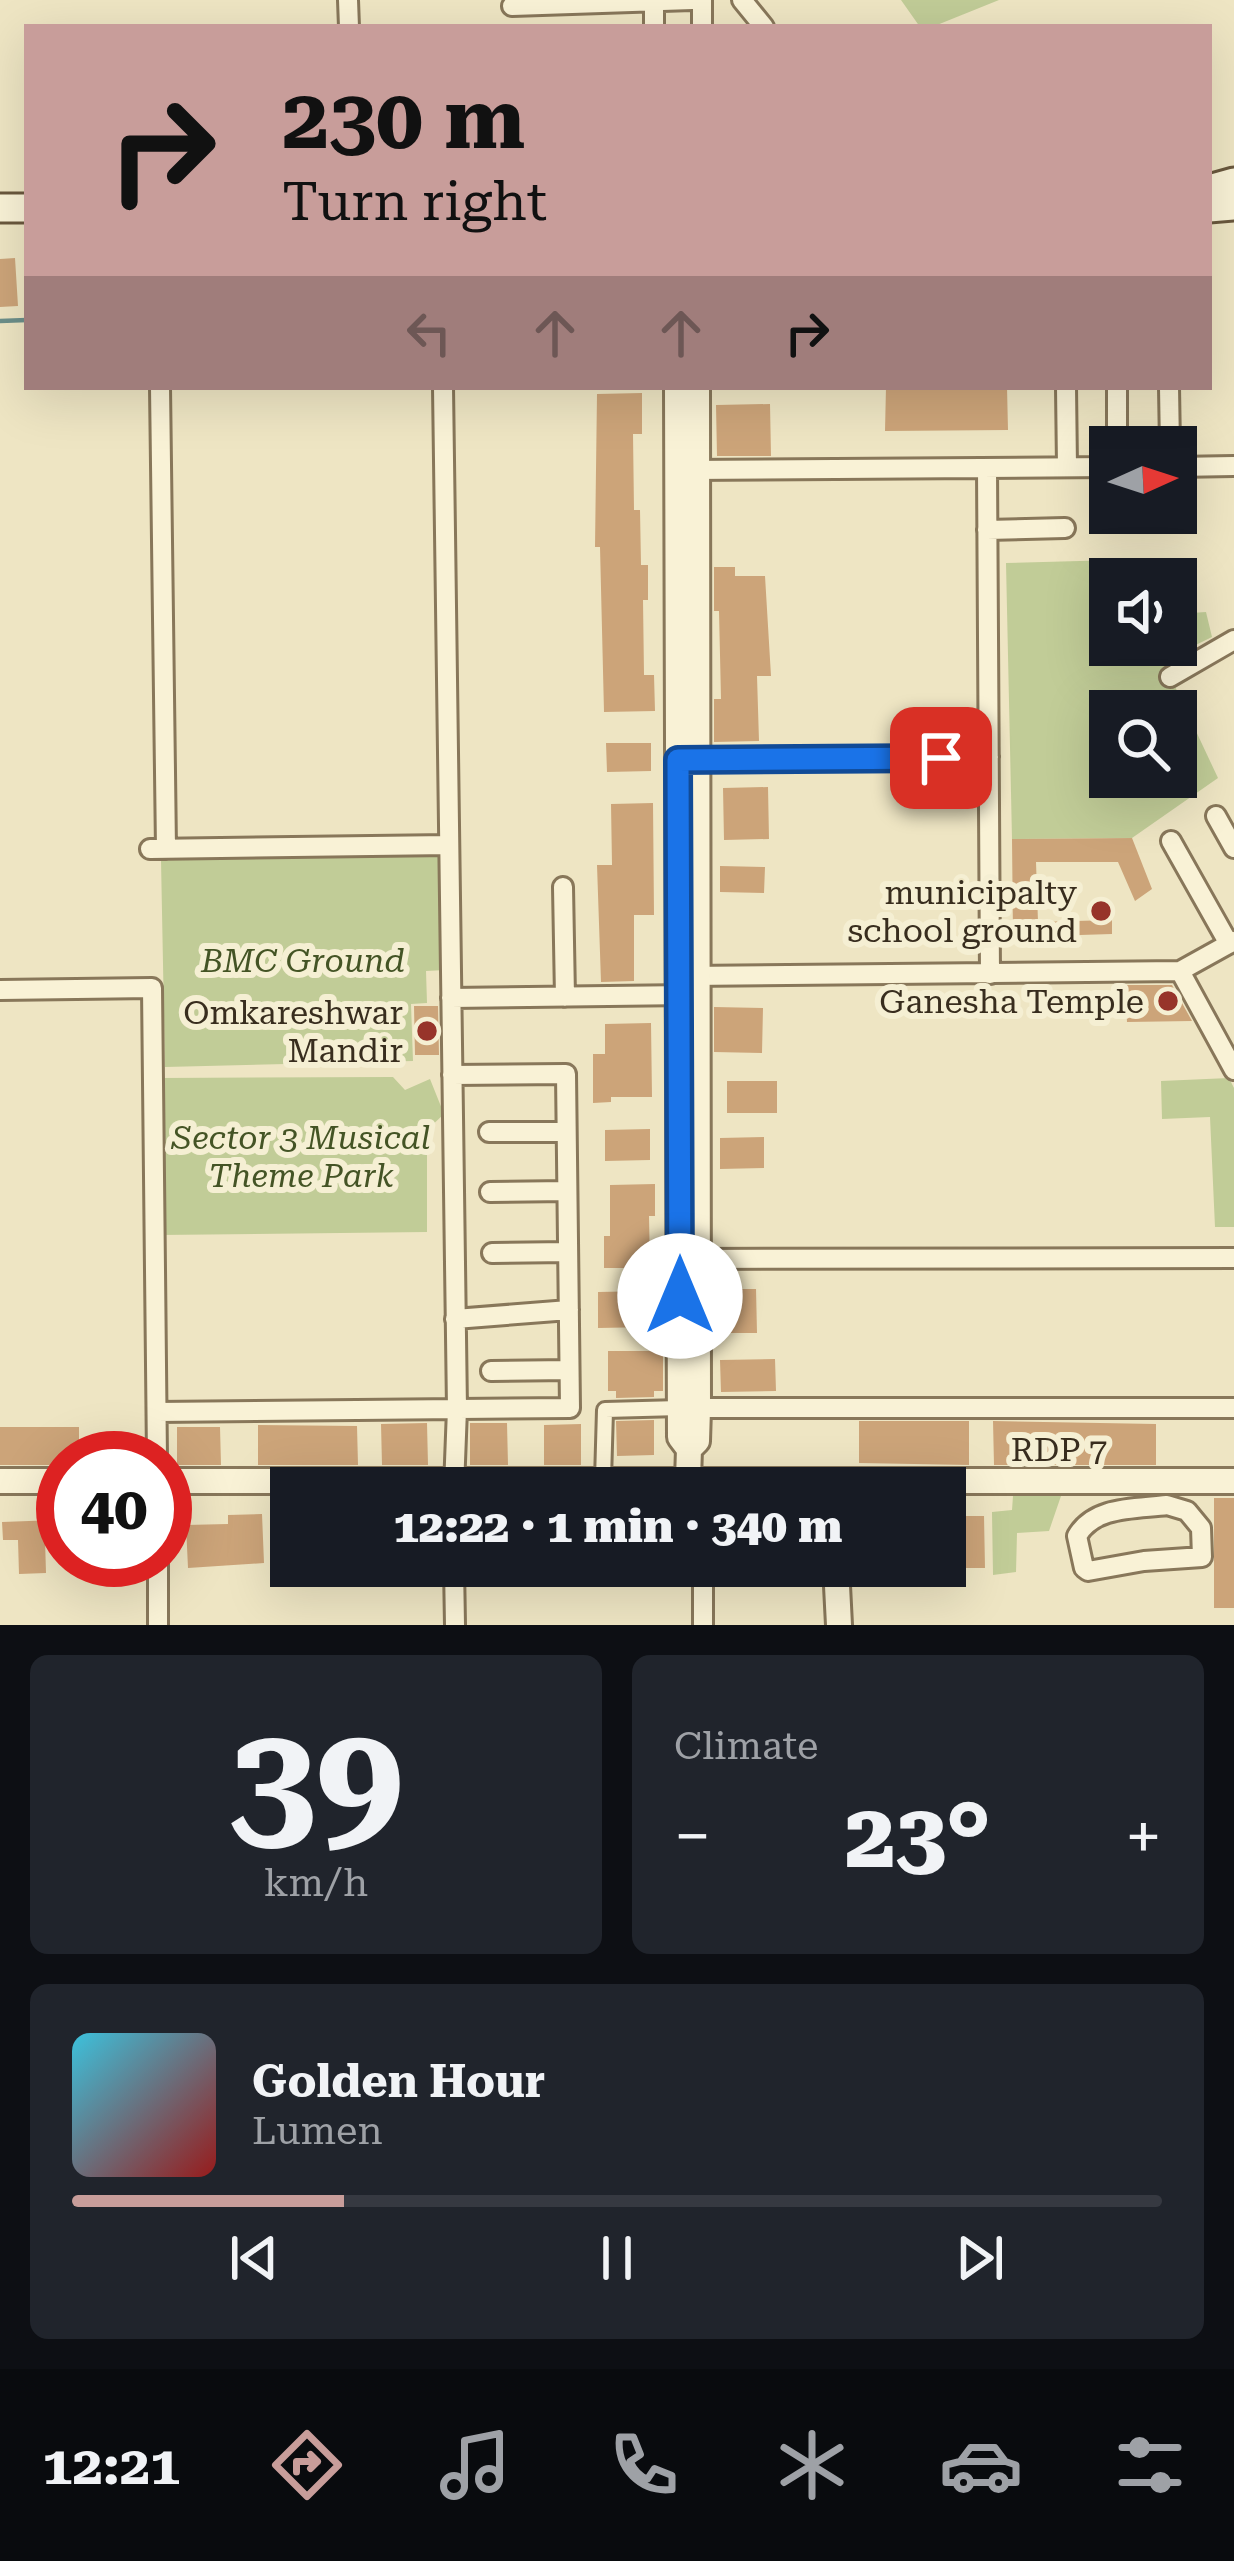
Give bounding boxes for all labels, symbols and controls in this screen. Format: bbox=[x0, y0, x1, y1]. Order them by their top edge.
text: 230 m bbox=[282, 70, 525, 168]
icon: right bbox=[84, 72, 240, 228]
text: Turn right bbox=[282, 170, 547, 233]
icon: left bbox=[396, 300, 462, 366]
icon: ahead bbox=[522, 300, 588, 366]
icon: ahead bbox=[648, 300, 714, 366]
icon: right bbox=[774, 300, 840, 366]
north arrow bbox=[1089, 426, 1197, 534]
map controls bbox=[1089, 426, 1197, 798]
button: sound bbox=[1089, 558, 1197, 666]
button: search bbox=[1089, 690, 1197, 798]
pin bbox=[890, 707, 992, 809]
icon: arrive bbox=[908, 725, 974, 791]
place label: municipalty school ground bbox=[847, 873, 1077, 950]
marker: municipalty school ground bbox=[1088, 898, 1114, 924]
park label: BMC Ground bbox=[200, 941, 405, 980]
place label: Ganesha Temple bbox=[879, 982, 1144, 1021]
marker: Ganesha Temple bbox=[1155, 988, 1181, 1014]
place label: Omkareshwar Mandir bbox=[183, 993, 403, 1070]
marker: Omkareshwar Mandir bbox=[414, 1018, 440, 1044]
park label: Sector 3 Musical Theme Park bbox=[171, 1118, 430, 1195]
position arrow bbox=[617, 1233, 743, 1359]
street label: RDP 7 bbox=[1011, 1430, 1107, 1469]
speed limit sign: 40 bbox=[36, 1431, 192, 1587]
text: 12:22 · 1 min · 340 m bbox=[394, 1500, 842, 1553]
text: 39 bbox=[229, 1690, 403, 1873]
text: Climate bbox=[674, 1723, 818, 1769]
text: 23° bbox=[845, 1784, 991, 1889]
text: − bbox=[674, 1798, 711, 1875]
text: + bbox=[1125, 1798, 1162, 1875]
text: km/h bbox=[264, 1860, 368, 1906]
text: Golden Hour bbox=[252, 2055, 545, 2108]
text: Lumen bbox=[252, 2108, 383, 2154]
icon: previous bbox=[221, 2225, 287, 2291]
icon: pause bbox=[584, 2225, 650, 2291]
icon: next bbox=[947, 2225, 1013, 2291]
icon: directions bbox=[265, 2423, 349, 2507]
icon: music bbox=[433, 2423, 517, 2507]
icon: phone bbox=[602, 2423, 686, 2507]
icon: climate bbox=[770, 2423, 854, 2507]
icon: car bbox=[939, 2423, 1023, 2507]
icon: filters bbox=[1108, 2423, 1192, 2507]
text: 12:21 bbox=[42, 2434, 180, 2497]

